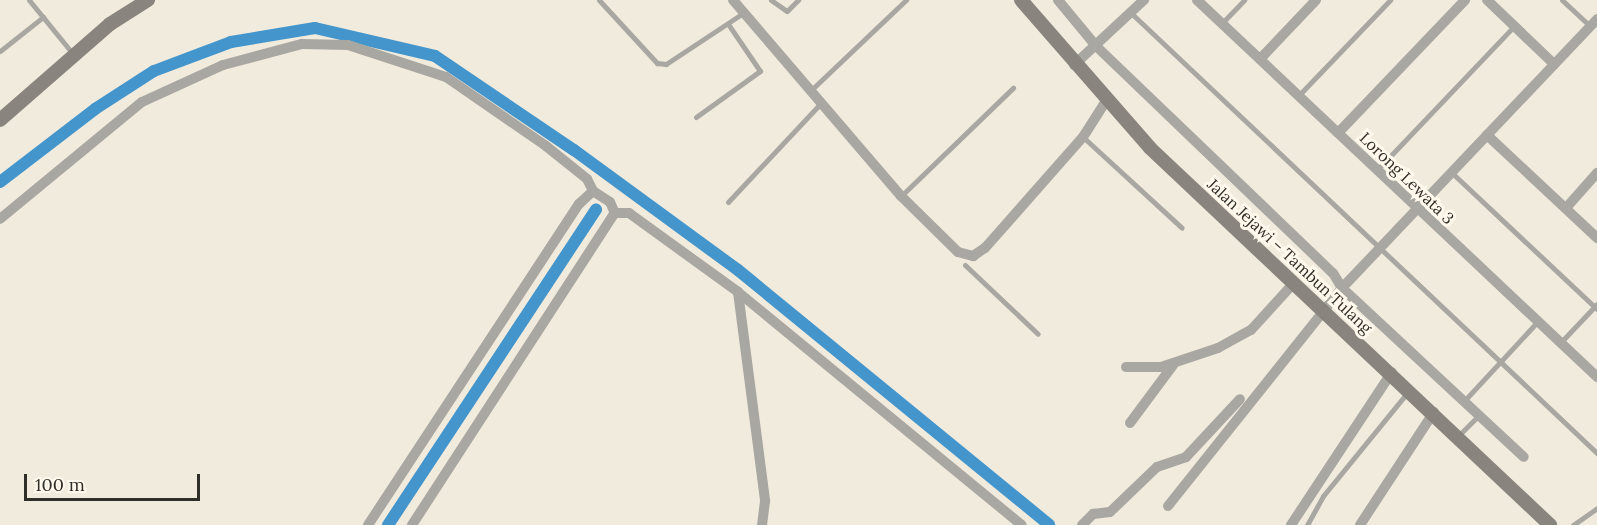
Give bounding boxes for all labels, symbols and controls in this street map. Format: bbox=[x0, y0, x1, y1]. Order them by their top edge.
street label: Lorong Lewata 3 bbox=[1356, 128, 1458, 228]
street label: Jalan Jejawi – Tambun Tulang bbox=[1204, 175, 1376, 337]
scale bar bbox=[27, 462, 202, 500]
text: 100 m bbox=[35, 473, 85, 496]

